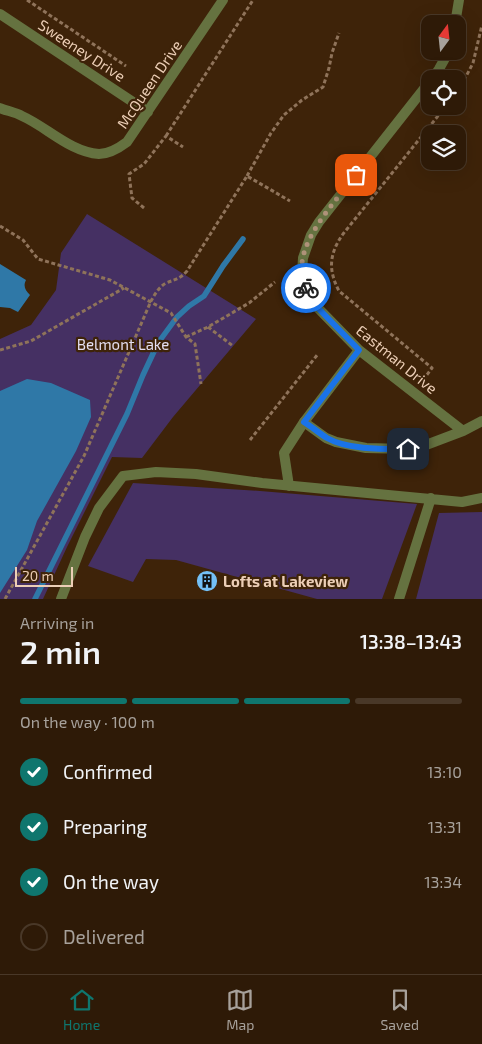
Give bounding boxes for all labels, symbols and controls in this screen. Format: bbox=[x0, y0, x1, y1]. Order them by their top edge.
street label: Sweeney Drive bbox=[35, 15, 129, 85]
north arrow bbox=[421, 15, 466, 60]
map controls bbox=[421, 15, 466, 170]
street label: McQueen Drive bbox=[113, 36, 186, 132]
button: locate bbox=[421, 70, 466, 115]
button: layers bbox=[421, 125, 466, 170]
pin bbox=[335, 154, 377, 196]
icon: bag bbox=[342, 161, 370, 189]
courier bbox=[281, 263, 331, 313]
icon: bike bbox=[292, 274, 320, 302]
street label: Eastman Drive bbox=[353, 321, 441, 397]
park label: Belmont Lake bbox=[77, 335, 169, 353]
pin bbox=[387, 428, 429, 470]
icon: home bbox=[394, 435, 422, 463]
scale bar bbox=[15, 564, 72, 587]
text: 20 m bbox=[22, 567, 54, 584]
building icon: Lofts at Lakeview bbox=[195, 569, 219, 593]
place label: Lofts at Lakeview bbox=[223, 572, 348, 590]
text: Arriving in bbox=[20, 613, 94, 632]
text: 13:38–13:43 bbox=[360, 630, 462, 653]
text: 2 min bbox=[20, 632, 101, 670]
text: On the way · 100 m bbox=[20, 712, 155, 731]
icon: check bbox=[20, 758, 48, 786]
text: Confirmed bbox=[63, 760, 153, 783]
text: 13:10 bbox=[427, 762, 462, 781]
icon: check bbox=[20, 813, 48, 841]
text: Preparing bbox=[63, 815, 147, 838]
text: 13:31 bbox=[428, 817, 462, 836]
icon: check bbox=[20, 868, 48, 896]
text: On the way bbox=[63, 870, 159, 893]
text: 13:34 bbox=[424, 872, 462, 891]
text: Delivered bbox=[63, 925, 145, 948]
tab: Home bbox=[63, 986, 100, 1033]
tab: Map bbox=[226, 986, 254, 1033]
tab: Saved bbox=[381, 986, 419, 1033]

